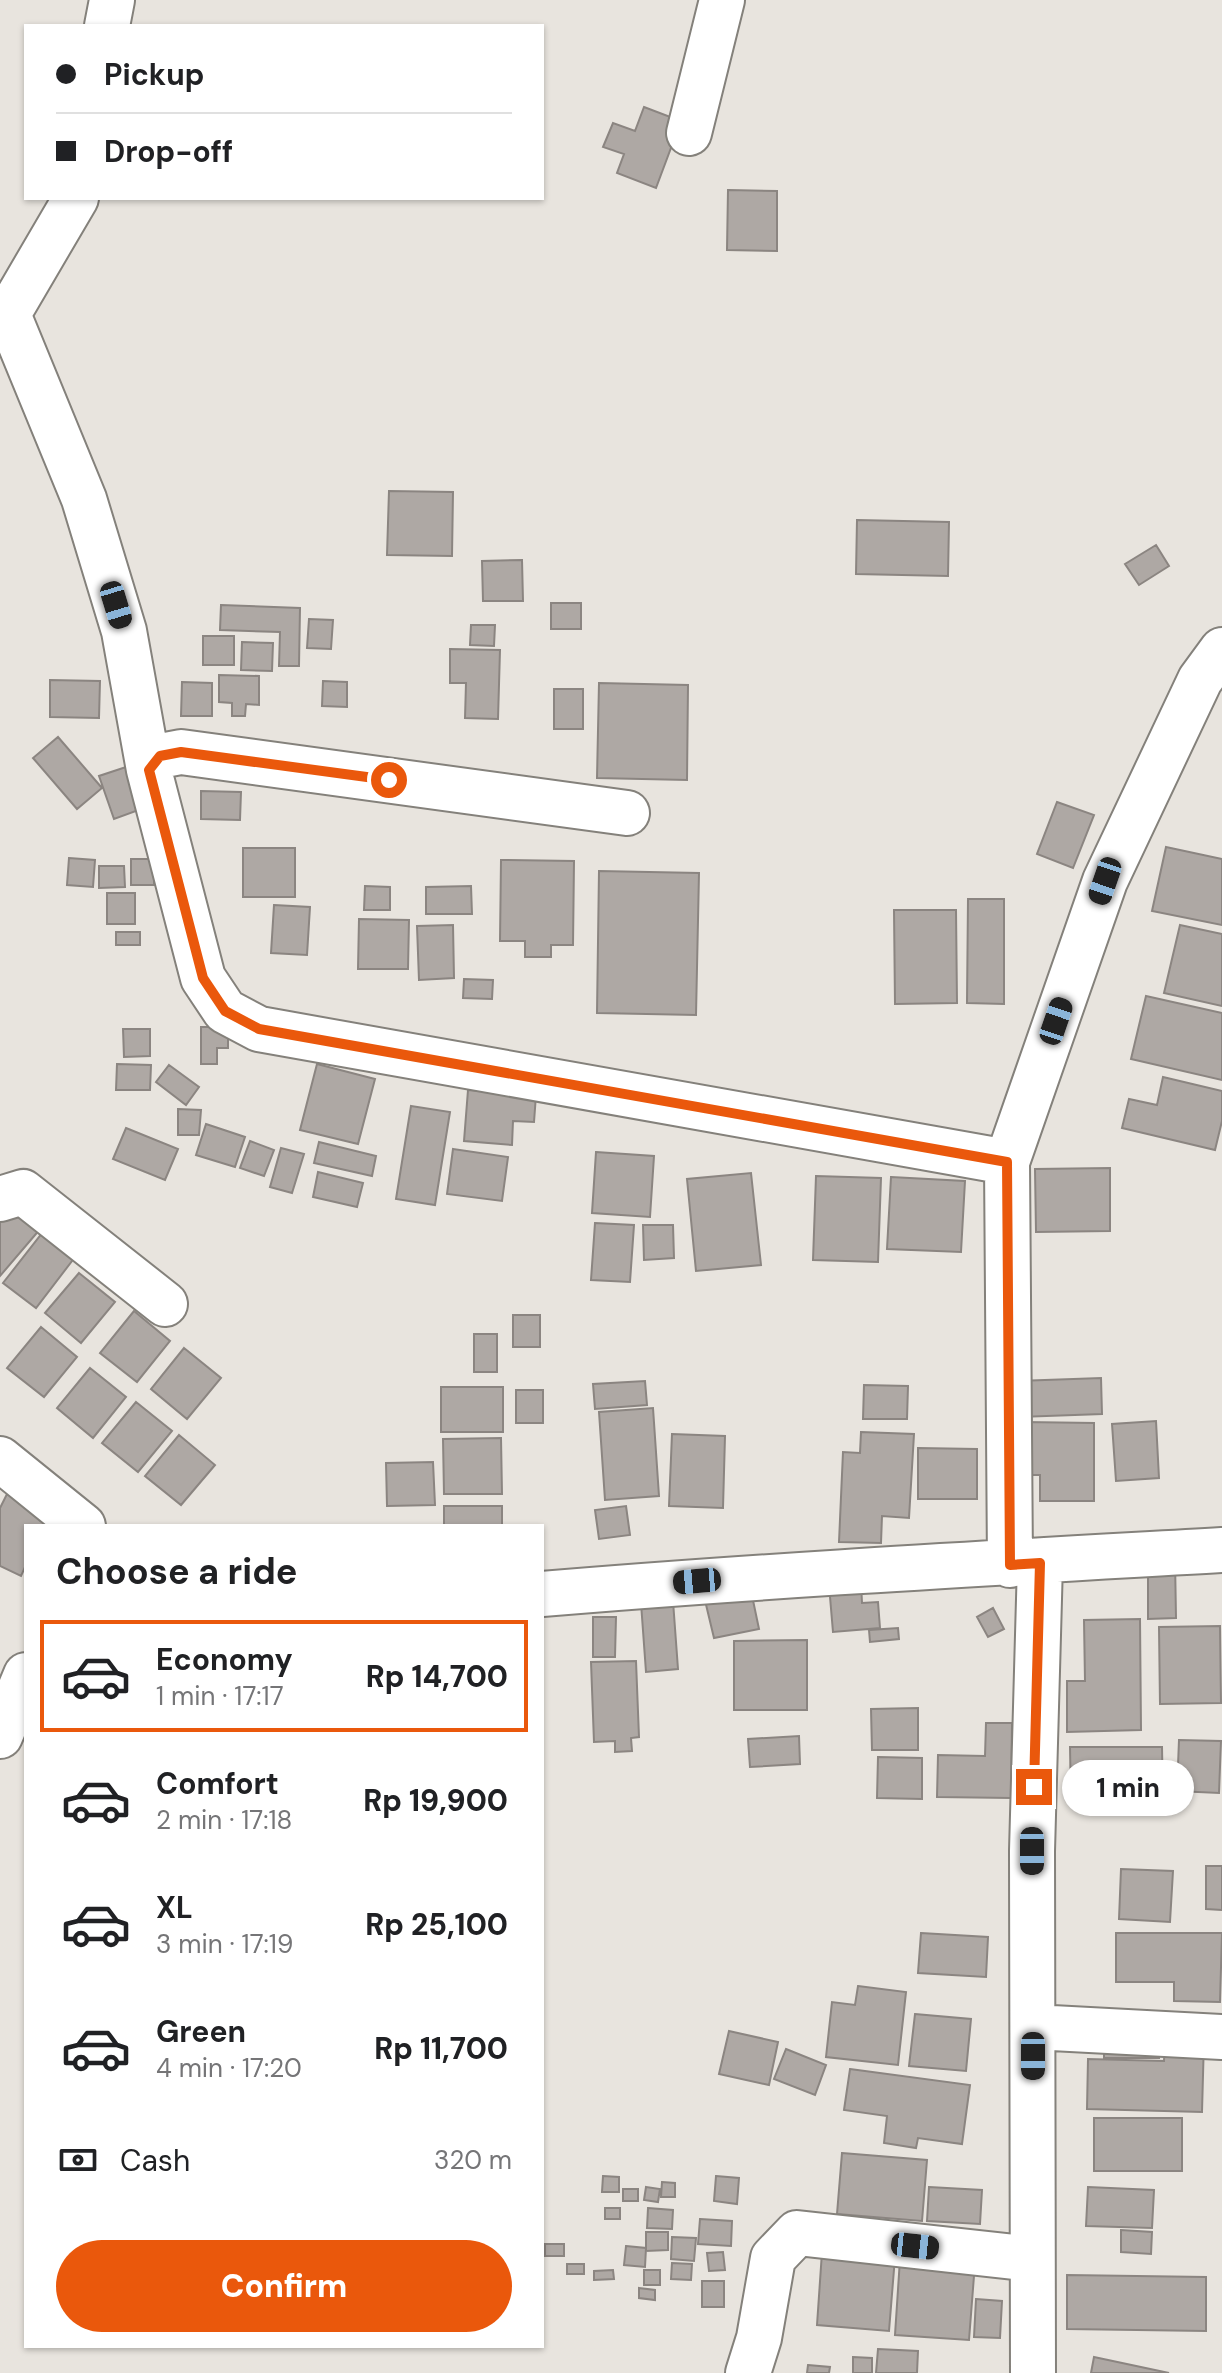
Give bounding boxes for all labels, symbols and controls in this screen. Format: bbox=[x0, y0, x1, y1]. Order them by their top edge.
text: Pickup bbox=[104, 55, 204, 94]
text: Drop-off bbox=[104, 132, 233, 171]
car bbox=[98, 579, 134, 631]
route start bbox=[371, 762, 407, 798]
car bbox=[1086, 854, 1124, 908]
car bbox=[1037, 994, 1075, 1048]
text: Choose a ride bbox=[56, 1548, 297, 1595]
car bbox=[672, 1567, 722, 1595]
icon: car bbox=[60, 1640, 132, 1712]
text: Economy bbox=[156, 1640, 293, 1679]
text: Rp 14,700 bbox=[366, 1657, 508, 1696]
text: 1 min · 17:17 bbox=[156, 1679, 284, 1713]
callout: 1 min bbox=[1062, 1759, 1194, 1815]
icon: car bbox=[60, 1764, 132, 1836]
text: Comfort bbox=[156, 1764, 279, 1803]
route end bbox=[1016, 1769, 1052, 1805]
text: 1 min bbox=[1096, 1771, 1160, 1805]
text: Rp 19,900 bbox=[363, 1781, 508, 1820]
text: 2 min · 17:18 bbox=[156, 1803, 292, 1837]
car bbox=[1020, 1827, 1044, 1875]
icon: car bbox=[60, 1888, 132, 1960]
text: XL bbox=[156, 1888, 193, 1927]
text: Rp 25,100 bbox=[365, 1905, 508, 1944]
text: 3 min · 17:19 bbox=[156, 1927, 293, 1961]
icon: car bbox=[60, 2012, 132, 2084]
text: Green bbox=[156, 2012, 246, 2051]
text: Rp 11,700 bbox=[374, 2029, 508, 2068]
car bbox=[1021, 2032, 1045, 2080]
text: 4 min · 17:20 bbox=[156, 2051, 302, 2085]
icon: cash bbox=[56, 2138, 100, 2182]
text: Cash bbox=[120, 2141, 190, 2180]
text: 320 m bbox=[434, 2143, 512, 2177]
car bbox=[890, 2232, 940, 2260]
button: Confirm bbox=[56, 2240, 512, 2332]

